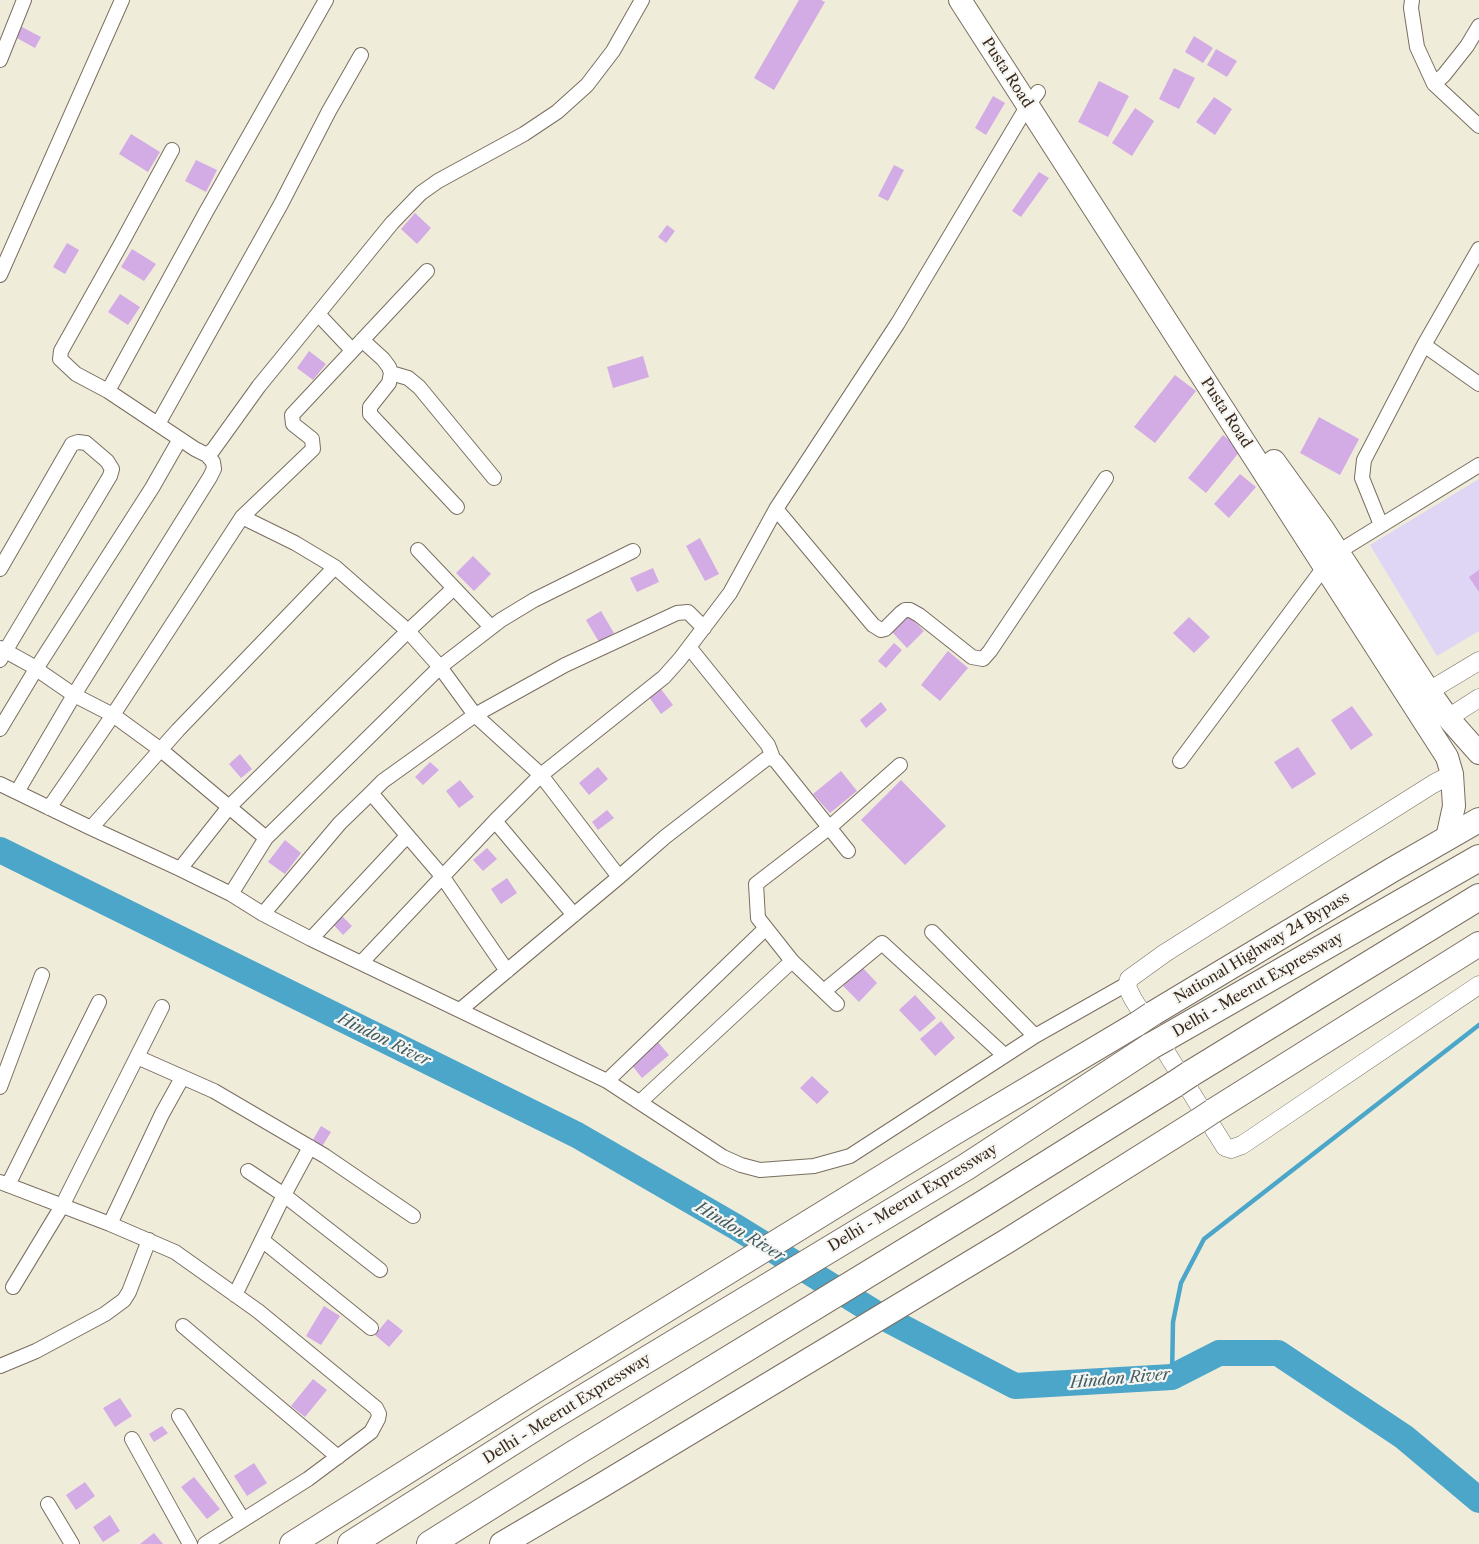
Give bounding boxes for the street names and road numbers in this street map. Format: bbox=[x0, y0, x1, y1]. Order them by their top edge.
street label: Pusta Road bbox=[978, 35, 1036, 111]
street label: Pusta Road bbox=[1197, 375, 1255, 451]
street label: National Highway 24 Bypass bbox=[1171, 888, 1353, 1008]
street label: Delhi - Meerut Expressway bbox=[1170, 929, 1346, 1041]
street label: Delhi - Meerut Expressway bbox=[825, 1140, 1001, 1256]
street label: Delhi - Meerut Expressway bbox=[480, 1350, 654, 1468]

